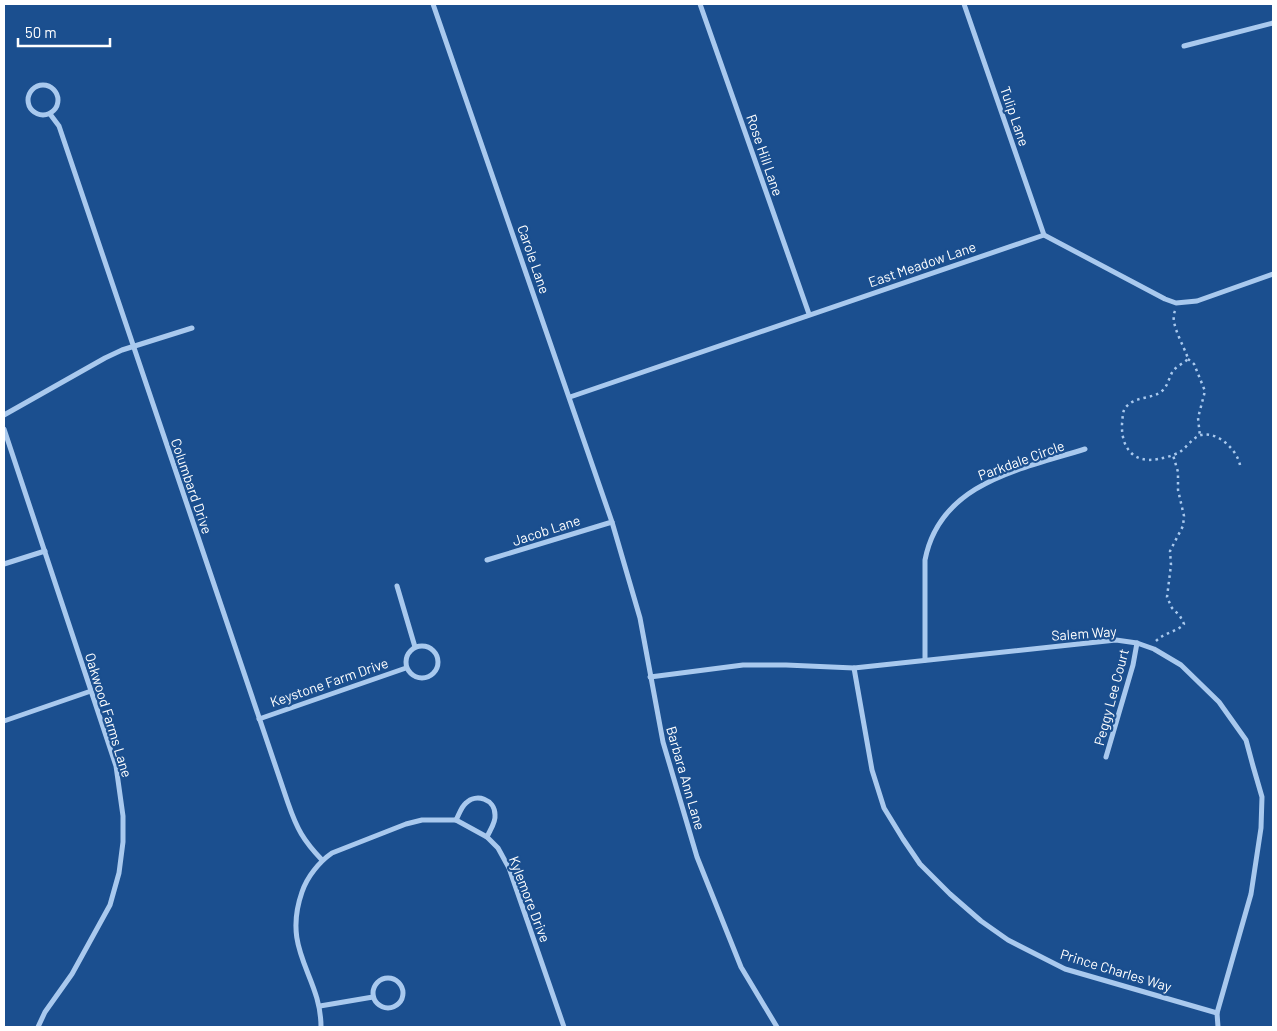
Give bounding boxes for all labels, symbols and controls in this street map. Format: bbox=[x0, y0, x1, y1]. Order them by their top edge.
scale bar bbox=[18, 15, 110, 47]
text: 50 m bbox=[25, 23, 57, 41]
street label: Tulip Lane bbox=[997, 84, 1033, 148]
street label: Rose Hill Lane bbox=[743, 112, 787, 198]
street label: Carole Lane bbox=[514, 222, 554, 296]
street label: East Meadow Lane bbox=[866, 238, 978, 290]
street label: Columbard Drive bbox=[168, 436, 216, 536]
street label: Parkdale Circle bbox=[976, 437, 1066, 483]
street label: Jacob Lane bbox=[510, 511, 582, 549]
street label: Salem Way bbox=[1051, 622, 1118, 644]
street label: Peggy Lee Court bbox=[1090, 647, 1132, 747]
street label: Oakwood Farms Lane bbox=[82, 651, 136, 779]
street label: Keystone Farm Drive bbox=[268, 654, 390, 710]
street label: Barbara Ann Lane bbox=[663, 724, 709, 832]
street label: Kylemore Drive bbox=[506, 853, 554, 945]
street label: Prince Charles Way bbox=[1058, 945, 1174, 995]

